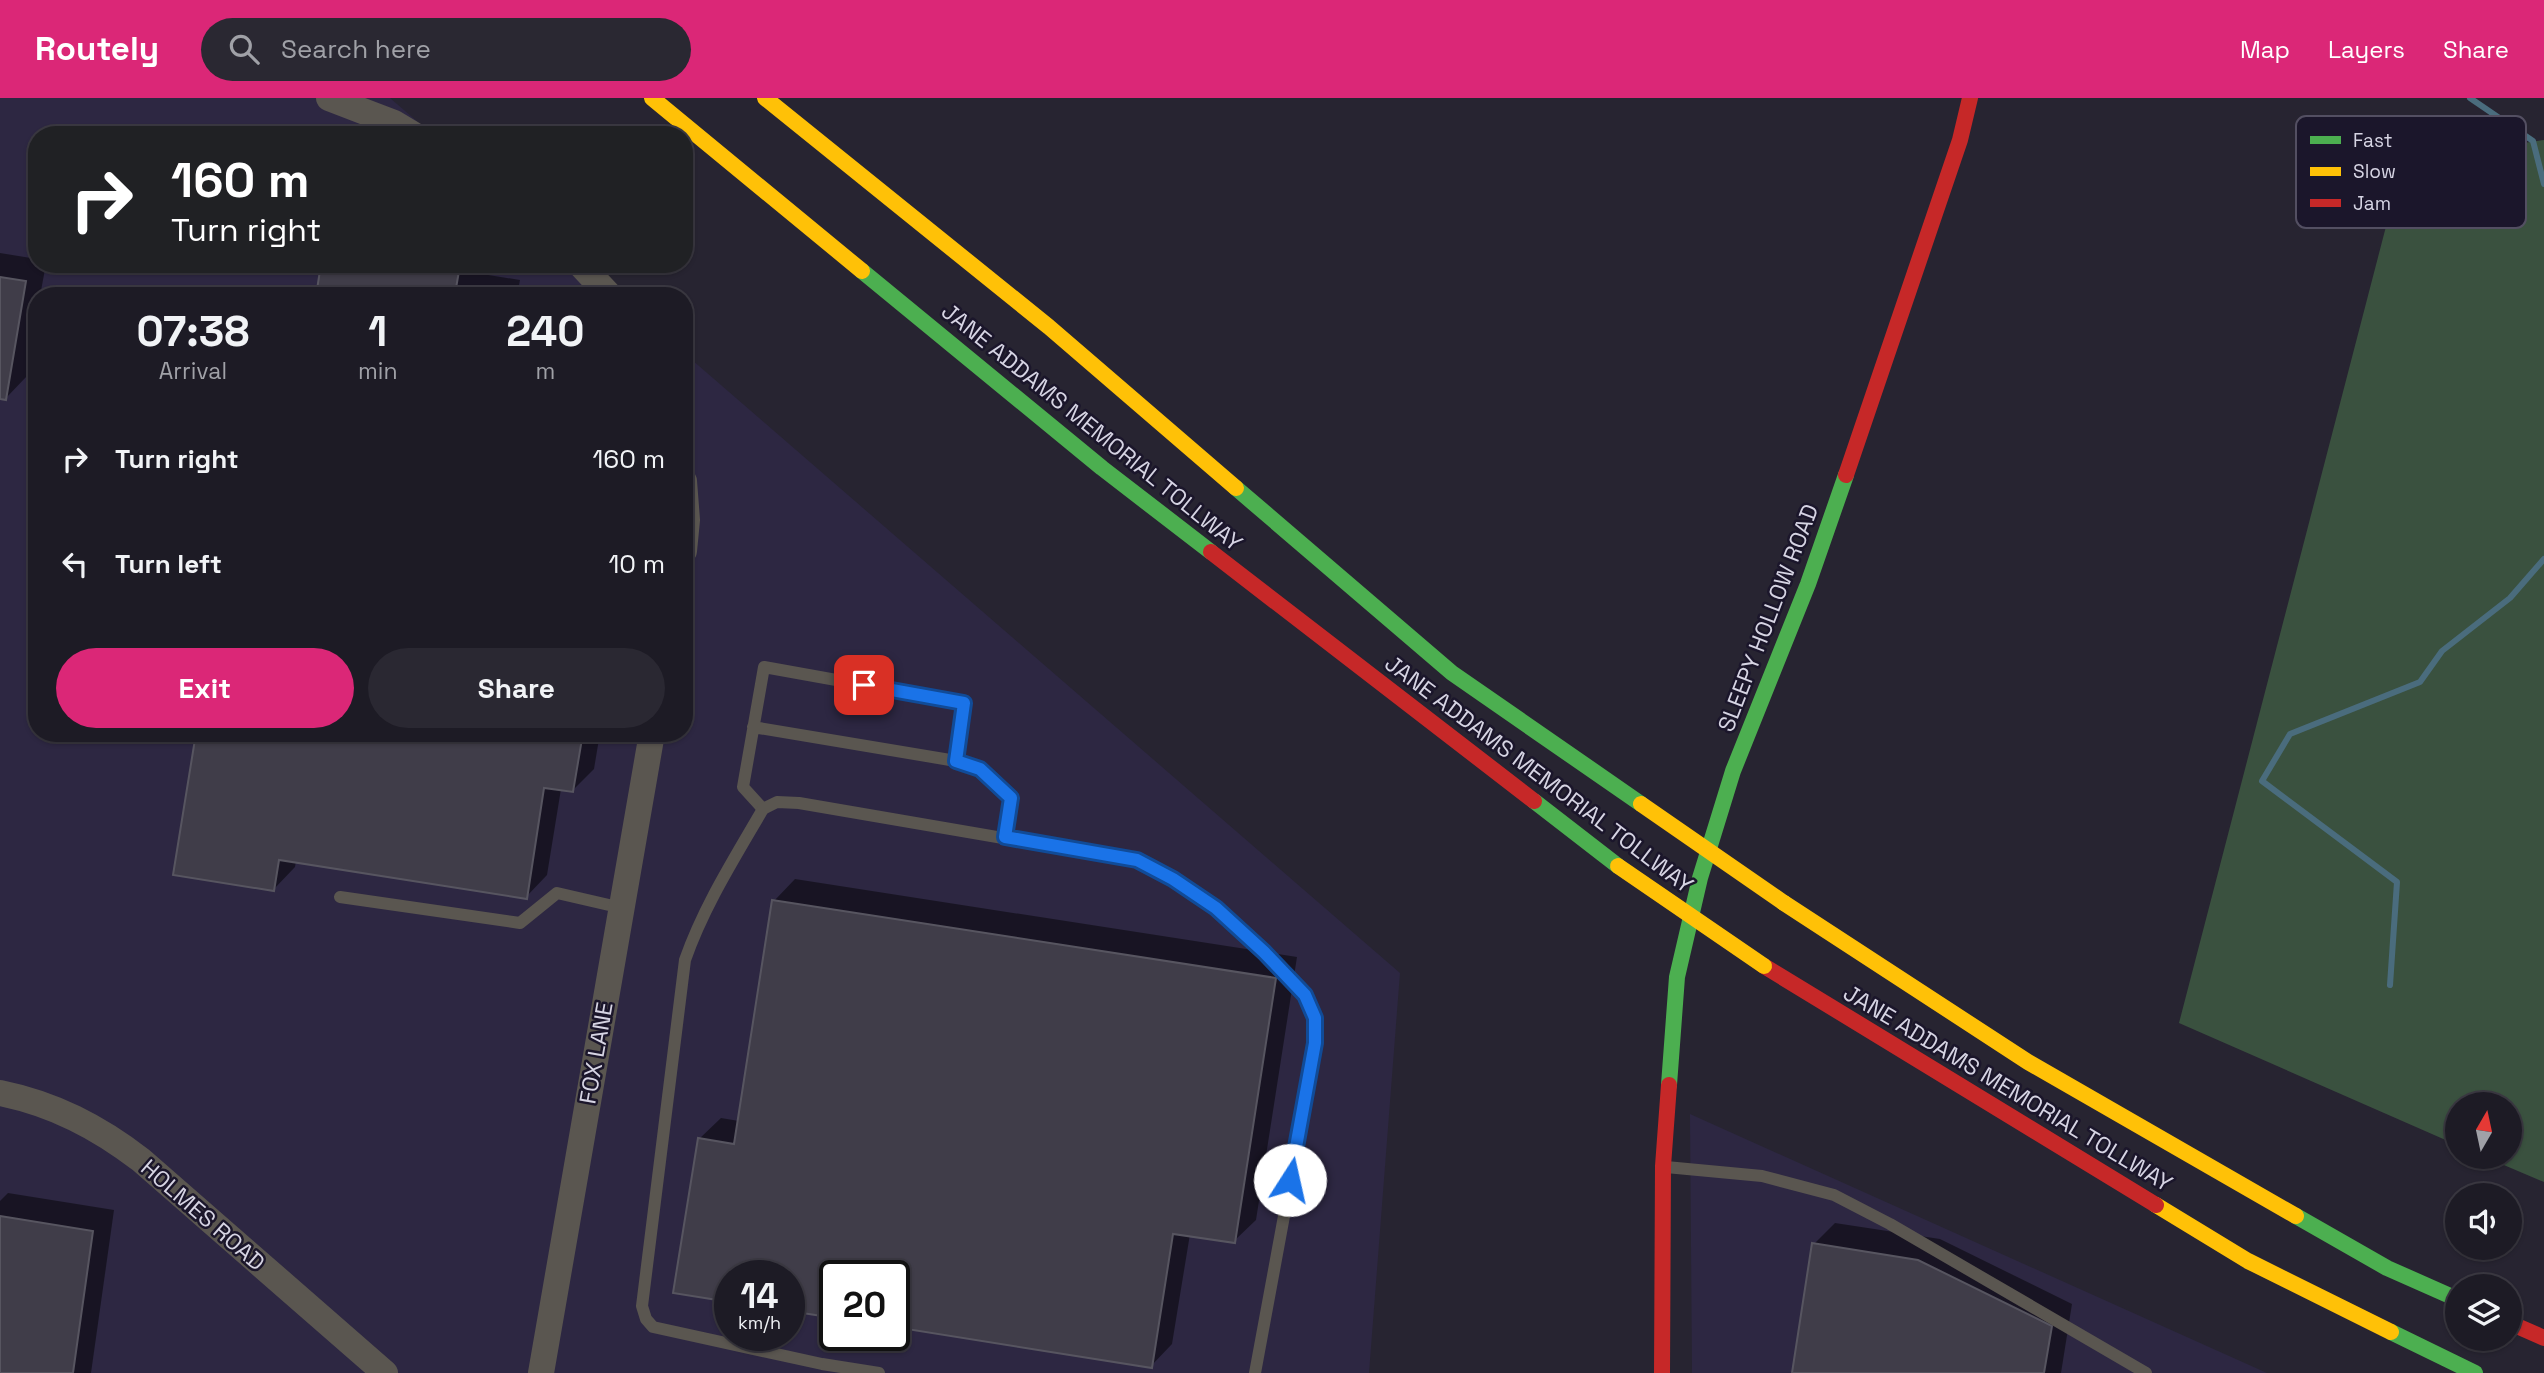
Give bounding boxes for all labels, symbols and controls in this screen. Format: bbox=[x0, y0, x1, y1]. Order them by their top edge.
search box bbox=[201, 18, 691, 81]
text: Routely bbox=[35, 28, 159, 70]
icon: search bbox=[225, 30, 263, 68]
text: Search here bbox=[281, 32, 431, 66]
text: Map bbox=[2240, 34, 2290, 65]
text: Layers bbox=[2328, 34, 2405, 65]
text: Share bbox=[2443, 34, 2509, 65]
legend bbox=[2296, 116, 2526, 228]
text: Fast bbox=[2353, 128, 2393, 153]
text: 160 m bbox=[171, 149, 309, 211]
icon: right bbox=[56, 154, 147, 245]
text: Slow bbox=[2353, 159, 2396, 184]
text: Jam bbox=[2353, 191, 2391, 216]
text: Turn right bbox=[171, 210, 321, 250]
street label: JANE ADDAMS MEMORIAL TOLLWAY bbox=[935, 296, 1249, 558]
text: 07:38 bbox=[137, 305, 249, 358]
text: 1 bbox=[368, 305, 387, 358]
text: 240 bbox=[506, 305, 584, 358]
text: Arrival bbox=[159, 356, 227, 386]
text: min bbox=[358, 356, 398, 386]
text: m bbox=[535, 356, 555, 386]
icon: right bbox=[56, 440, 94, 478]
text: Turn right bbox=[115, 442, 239, 476]
text: 160 m bbox=[593, 442, 665, 476]
street label: SLEEPY HOLLOW ROAD bbox=[1711, 500, 1825, 736]
icon: left bbox=[56, 545, 94, 583]
text: Turn left bbox=[115, 547, 222, 581]
text: 10 m bbox=[608, 547, 665, 581]
button: Exit bbox=[56, 648, 354, 728]
button: Share bbox=[368, 648, 665, 728]
street label: JANE ADDAMS MEMORIAL TOLLWAY bbox=[1379, 648, 1699, 900]
pin bbox=[834, 655, 894, 715]
icon: arrive bbox=[845, 666, 883, 704]
street label: JANE ADDAMS MEMORIAL TOLLWAY bbox=[1838, 978, 2178, 1198]
street label: FOX LANE bbox=[572, 1000, 620, 1106]
north arrow bbox=[2445, 1092, 2522, 1169]
map controls bbox=[2445, 1092, 2522, 1351]
position arrow bbox=[1253, 1143, 1327, 1217]
street label: HOLMES ROAD bbox=[135, 1153, 271, 1277]
button: sound bbox=[2445, 1183, 2522, 1260]
speed limit sign: 20 bbox=[819, 1260, 910, 1351]
text: 14 bbox=[740, 1274, 779, 1318]
button: layers bbox=[2445, 1274, 2522, 1351]
text: km/h bbox=[738, 1311, 781, 1334]

